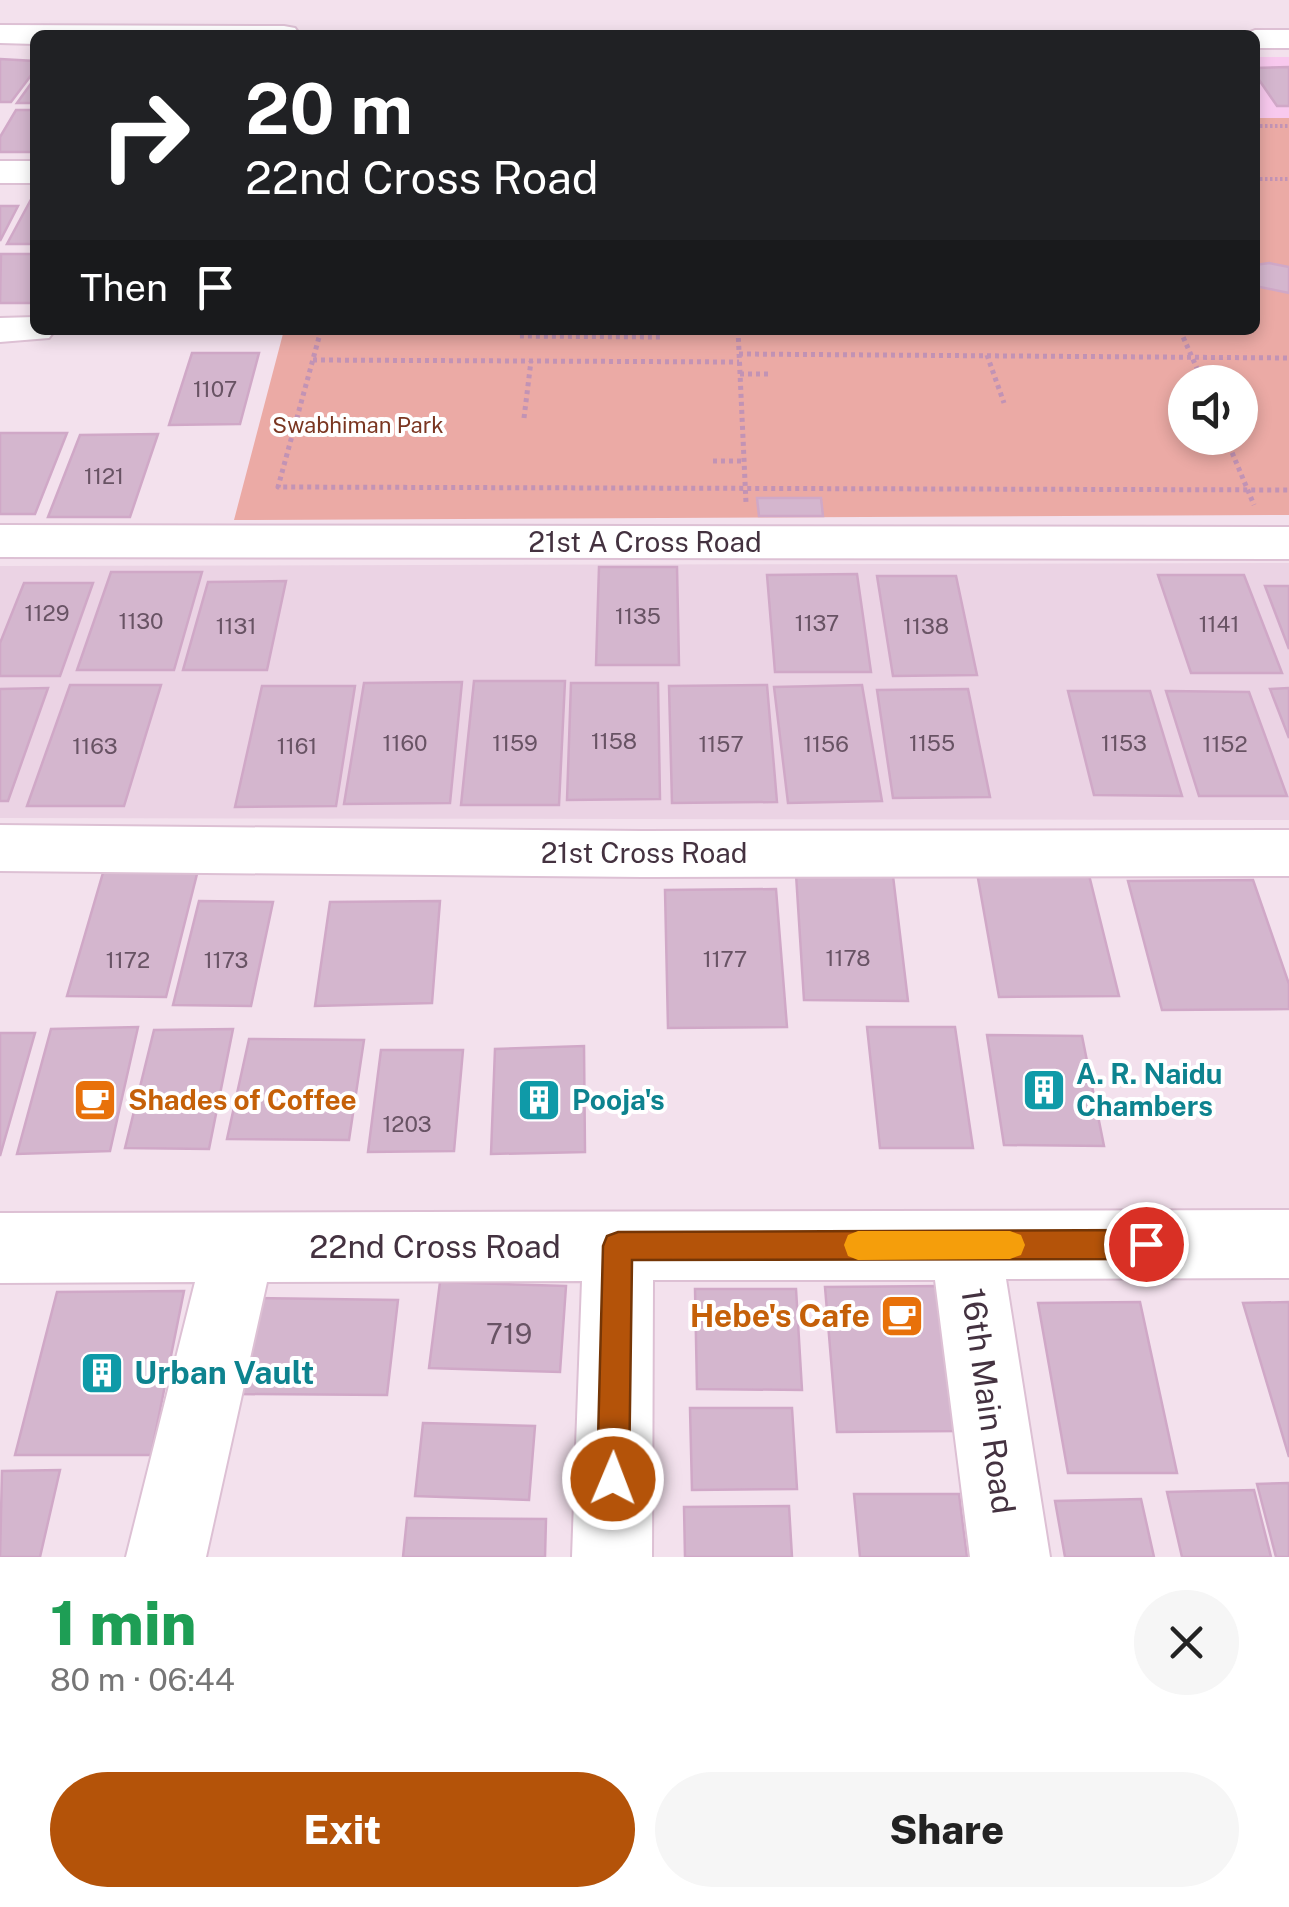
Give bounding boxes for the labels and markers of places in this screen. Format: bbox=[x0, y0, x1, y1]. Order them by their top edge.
place label: A. R. Naidu Chambers bbox=[1076, 1057, 1222, 1122]
building icon: A. R. Naidu Chambers bbox=[1021, 1067, 1067, 1113]
cafe icon: Shades of Coffee bbox=[72, 1077, 118, 1123]
building icon: Pooja's bbox=[516, 1077, 562, 1123]
place label: Shades of Coffee bbox=[128, 1083, 357, 1116]
place label: Pooja's bbox=[572, 1083, 665, 1116]
pin bbox=[1104, 1202, 1189, 1287]
cafe icon: Hebe's Cafe bbox=[879, 1293, 925, 1339]
place label: Hebe's Cafe bbox=[690, 1297, 870, 1334]
building icon: Urban Vault bbox=[79, 1350, 125, 1396]
place label: Urban Vault bbox=[134, 1354, 314, 1391]

